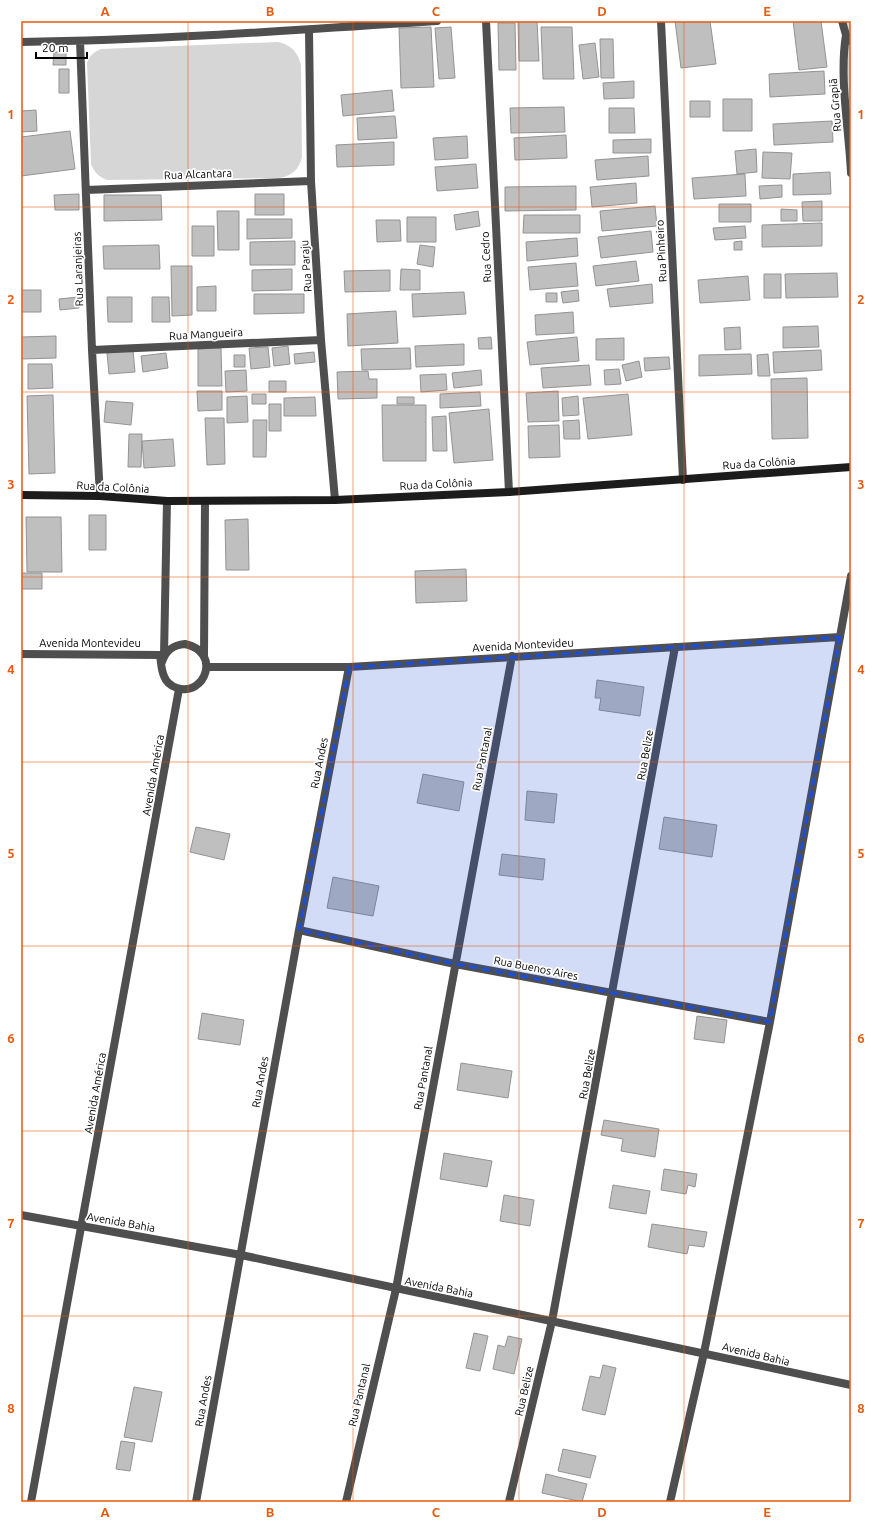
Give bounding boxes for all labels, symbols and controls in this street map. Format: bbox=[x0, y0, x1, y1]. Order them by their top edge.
text: A bbox=[100, 4, 110, 18]
text: B bbox=[266, 4, 275, 18]
text: C bbox=[432, 4, 441, 18]
text: D bbox=[597, 4, 607, 18]
text: E bbox=[763, 4, 771, 18]
scale bar bbox=[36, 34, 87, 60]
text: 20 m bbox=[42, 41, 69, 54]
street label: Rua Grapiã bbox=[827, 78, 843, 132]
text: 1 bbox=[7, 107, 15, 121]
text: 1 bbox=[857, 107, 865, 121]
street label: Rua Alcantara bbox=[164, 167, 232, 181]
street label: Rua Pinheiro bbox=[653, 219, 669, 283]
street label: Rua Laranjeiras bbox=[71, 231, 85, 307]
street label: Rua Cedro bbox=[479, 231, 493, 283]
street label: Rua Paraju bbox=[298, 240, 314, 292]
text: 2 bbox=[7, 292, 15, 306]
text: 2 bbox=[857, 292, 865, 306]
street label: Rua Mangueira bbox=[169, 326, 243, 342]
street label: Rua da Colônia bbox=[722, 454, 796, 472]
street label: Rua da Colônia bbox=[399, 476, 473, 492]
text: 3 bbox=[7, 477, 15, 491]
text: 3 bbox=[857, 477, 865, 491]
street label: Rua da Colônia bbox=[76, 479, 150, 495]
street label: Avenida Montevideu bbox=[472, 636, 574, 654]
street label: Avenida Montevideu bbox=[39, 637, 141, 649]
text: 4 bbox=[7, 662, 15, 676]
text: 4 bbox=[857, 662, 865, 676]
street label: Rua Pantanal bbox=[470, 726, 494, 792]
street label: Rua Belize bbox=[635, 729, 655, 781]
street label: Avenida América bbox=[140, 733, 166, 817]
street label: Rua Andes bbox=[308, 736, 330, 790]
text: 5 bbox=[7, 846, 15, 860]
text: 5 bbox=[857, 846, 865, 860]
street label: Rua Buenos Aires bbox=[493, 954, 579, 982]
text: 6 bbox=[7, 1031, 15, 1045]
text: 6 bbox=[857, 1031, 865, 1045]
street label: Rua Pantanal bbox=[411, 1045, 435, 1111]
street label: Rua Belize bbox=[577, 1048, 597, 1100]
street label: Avenida América bbox=[82, 1051, 108, 1135]
street label: Rua Andes bbox=[250, 1055, 270, 1109]
street label: Avenida Bahia bbox=[86, 1210, 156, 1234]
text: 7 bbox=[7, 1216, 15, 1230]
text: 7 bbox=[857, 1216, 865, 1230]
street label: Avenida Bahia bbox=[404, 1275, 474, 1299]
street label: Avenida Bahia bbox=[721, 1340, 791, 1368]
street label: Rua Pantanal bbox=[346, 1362, 372, 1428]
street label: Rua Belize bbox=[512, 1365, 536, 1417]
street label: Rua Andes bbox=[193, 1374, 213, 1428]
text: 8 bbox=[7, 1401, 15, 1415]
text: 8 bbox=[857, 1401, 865, 1415]
text: A bbox=[100, 1505, 110, 1519]
text: B bbox=[266, 1505, 275, 1519]
text: C bbox=[432, 1505, 441, 1519]
text: D bbox=[597, 1505, 607, 1519]
text: E bbox=[763, 1505, 771, 1519]

